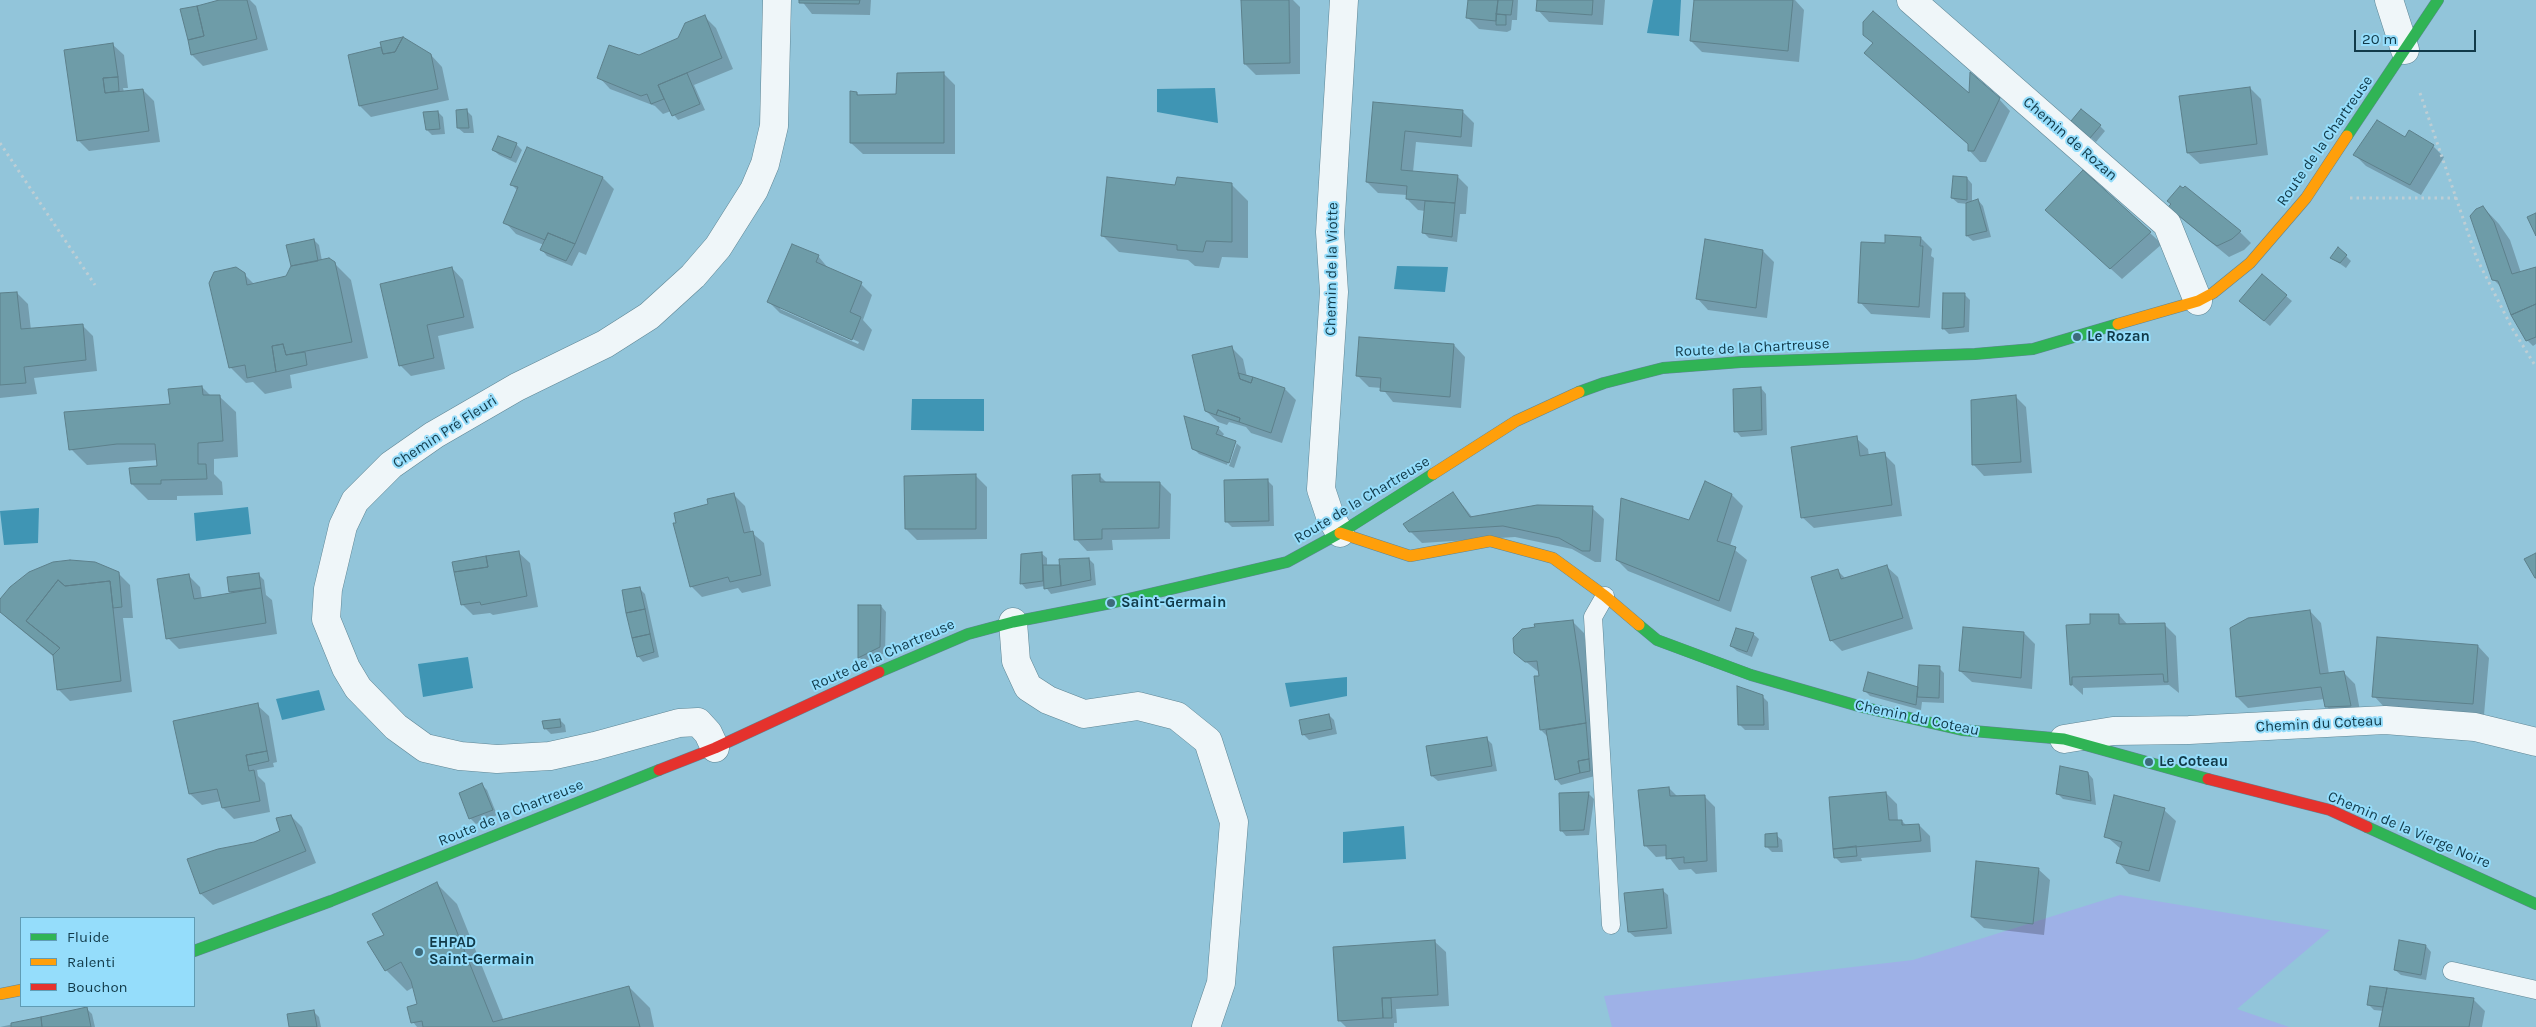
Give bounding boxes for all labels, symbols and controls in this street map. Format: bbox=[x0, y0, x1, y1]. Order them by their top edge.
scale bar bbox=[2356, 20, 2478, 52]
text: 20 m bbox=[2362, 30, 2397, 48]
street label: Route de la Chartreuse bbox=[2273, 72, 2377, 210]
street label: Chemin de Rozan bbox=[2019, 93, 2121, 185]
street label: Chemin de la Viotte bbox=[1322, 202, 1342, 336]
place label: Le Rozan bbox=[2087, 328, 2150, 346]
marker: Le Rozan bbox=[2071, 331, 2083, 343]
street label: Route de la Chartreuse bbox=[1674, 335, 1830, 361]
street label: Chemin Pré Fleuri bbox=[389, 392, 501, 472]
street label: Route de la Chartreuse bbox=[1291, 452, 1433, 548]
place label: Saint-Germain bbox=[1121, 594, 1226, 612]
marker: Saint-Germain bbox=[1105, 597, 1117, 609]
street label: Route de la Chartreuse bbox=[809, 615, 957, 695]
street label: Chemin du Coteau bbox=[1853, 696, 1981, 740]
street label: Chemin du Coteau bbox=[2255, 712, 2383, 736]
place label: Le Coteau bbox=[2159, 753, 2228, 771]
marker: Le Coteau bbox=[2143, 756, 2155, 768]
street label: Route de la Chartreuse bbox=[436, 776, 586, 850]
street label: Chemin de la Vierge Noire bbox=[2325, 788, 2493, 872]
legend bbox=[20, 917, 195, 1007]
text: Fluide bbox=[67, 928, 109, 946]
place label: EHPAD Saint-Germain bbox=[429, 934, 534, 969]
marker: EHPAD Saint-Germain bbox=[413, 946, 425, 958]
text: Ralenti bbox=[67, 953, 116, 971]
text: Bouchon bbox=[67, 978, 128, 996]

